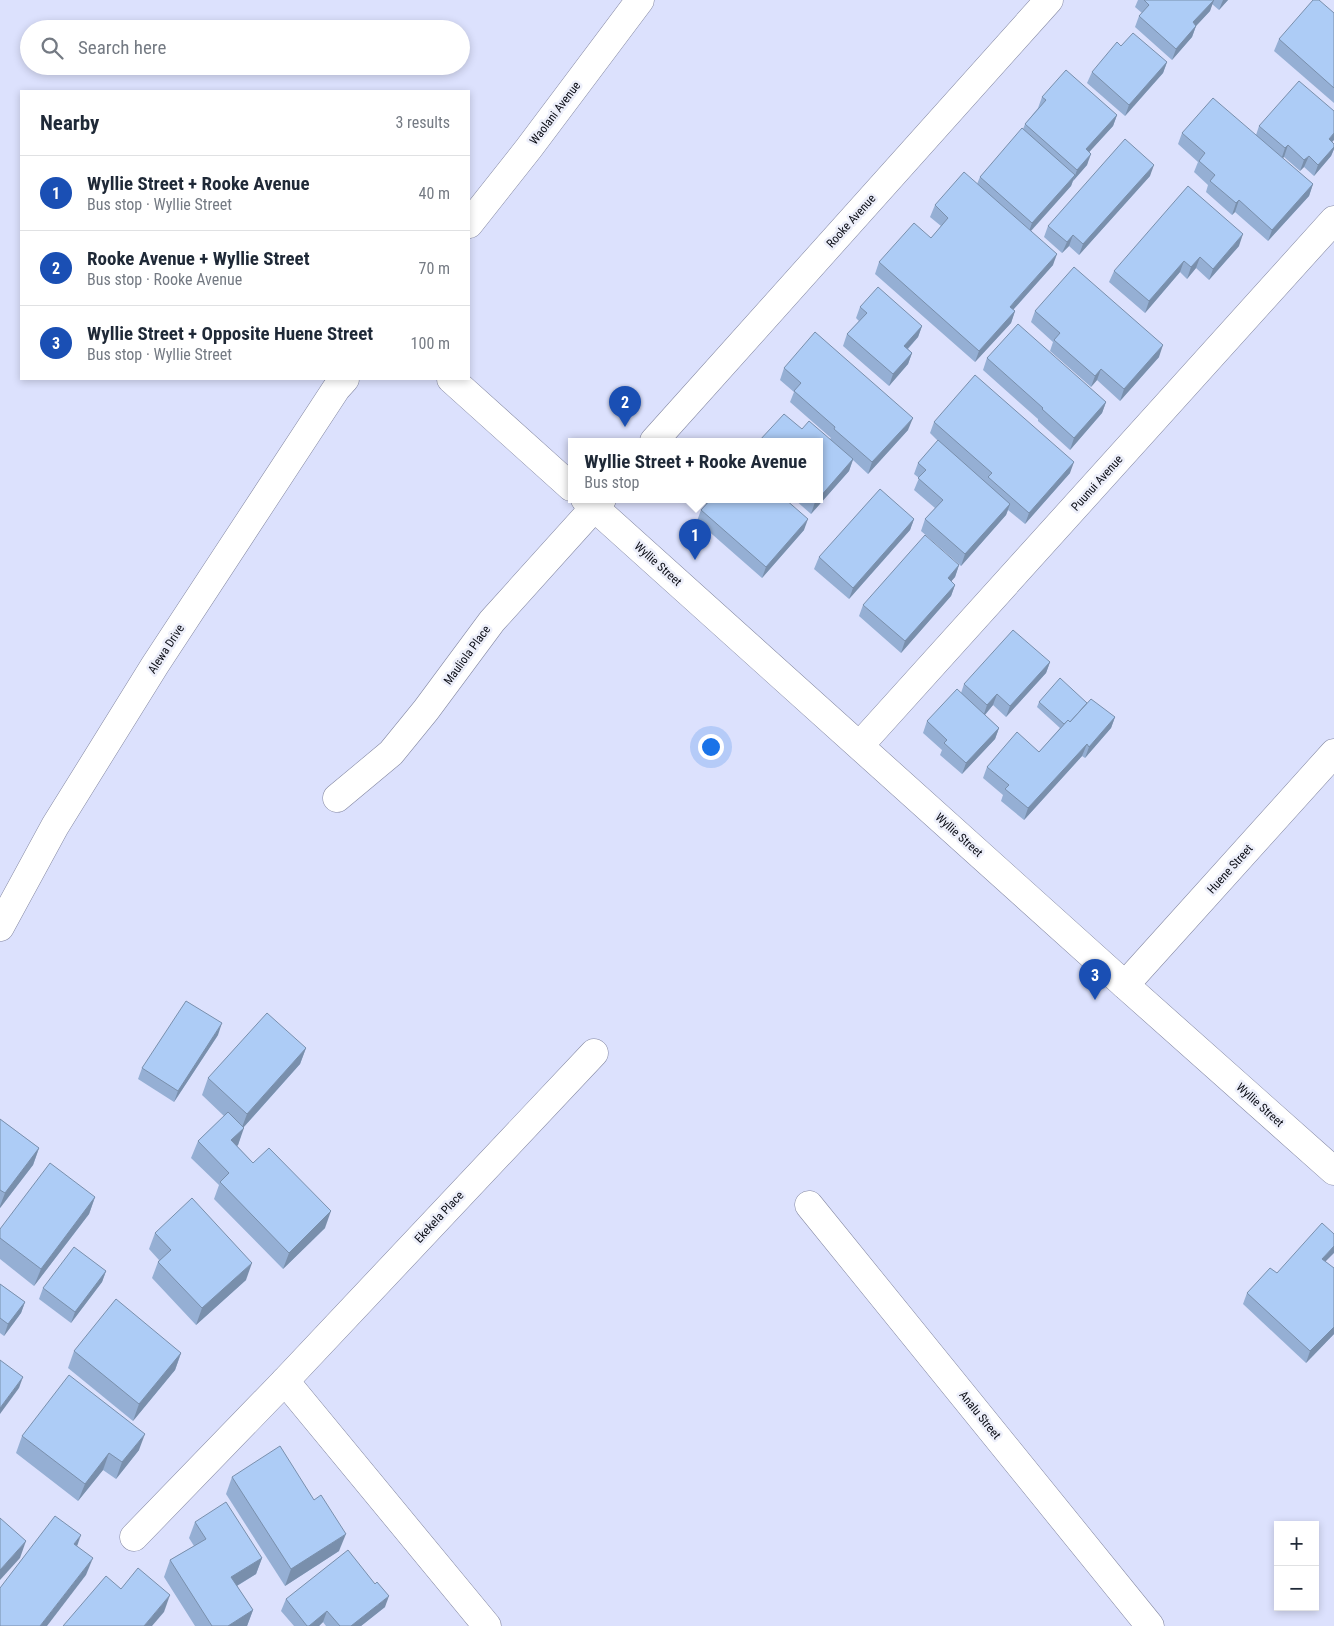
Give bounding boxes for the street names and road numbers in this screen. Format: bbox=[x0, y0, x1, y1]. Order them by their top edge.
street label: Waolani Avenue bbox=[527, 79, 583, 147]
street label: Rooke Avenue bbox=[824, 191, 879, 250]
street label: Puunui Avenue bbox=[1068, 452, 1126, 514]
street label: Wyllie Street bbox=[631, 539, 685, 589]
street label: Alewa Drive bbox=[145, 622, 187, 676]
street label: Mauliola Place bbox=[441, 622, 493, 687]
street label: Wyllie Street bbox=[932, 810, 986, 860]
street label: Huene Street bbox=[1204, 841, 1256, 896]
street label: Wyllie Street bbox=[1233, 1080, 1287, 1130]
street label: Ekekela Place bbox=[412, 1188, 467, 1246]
street label: Analu Street bbox=[956, 1388, 1004, 1442]

